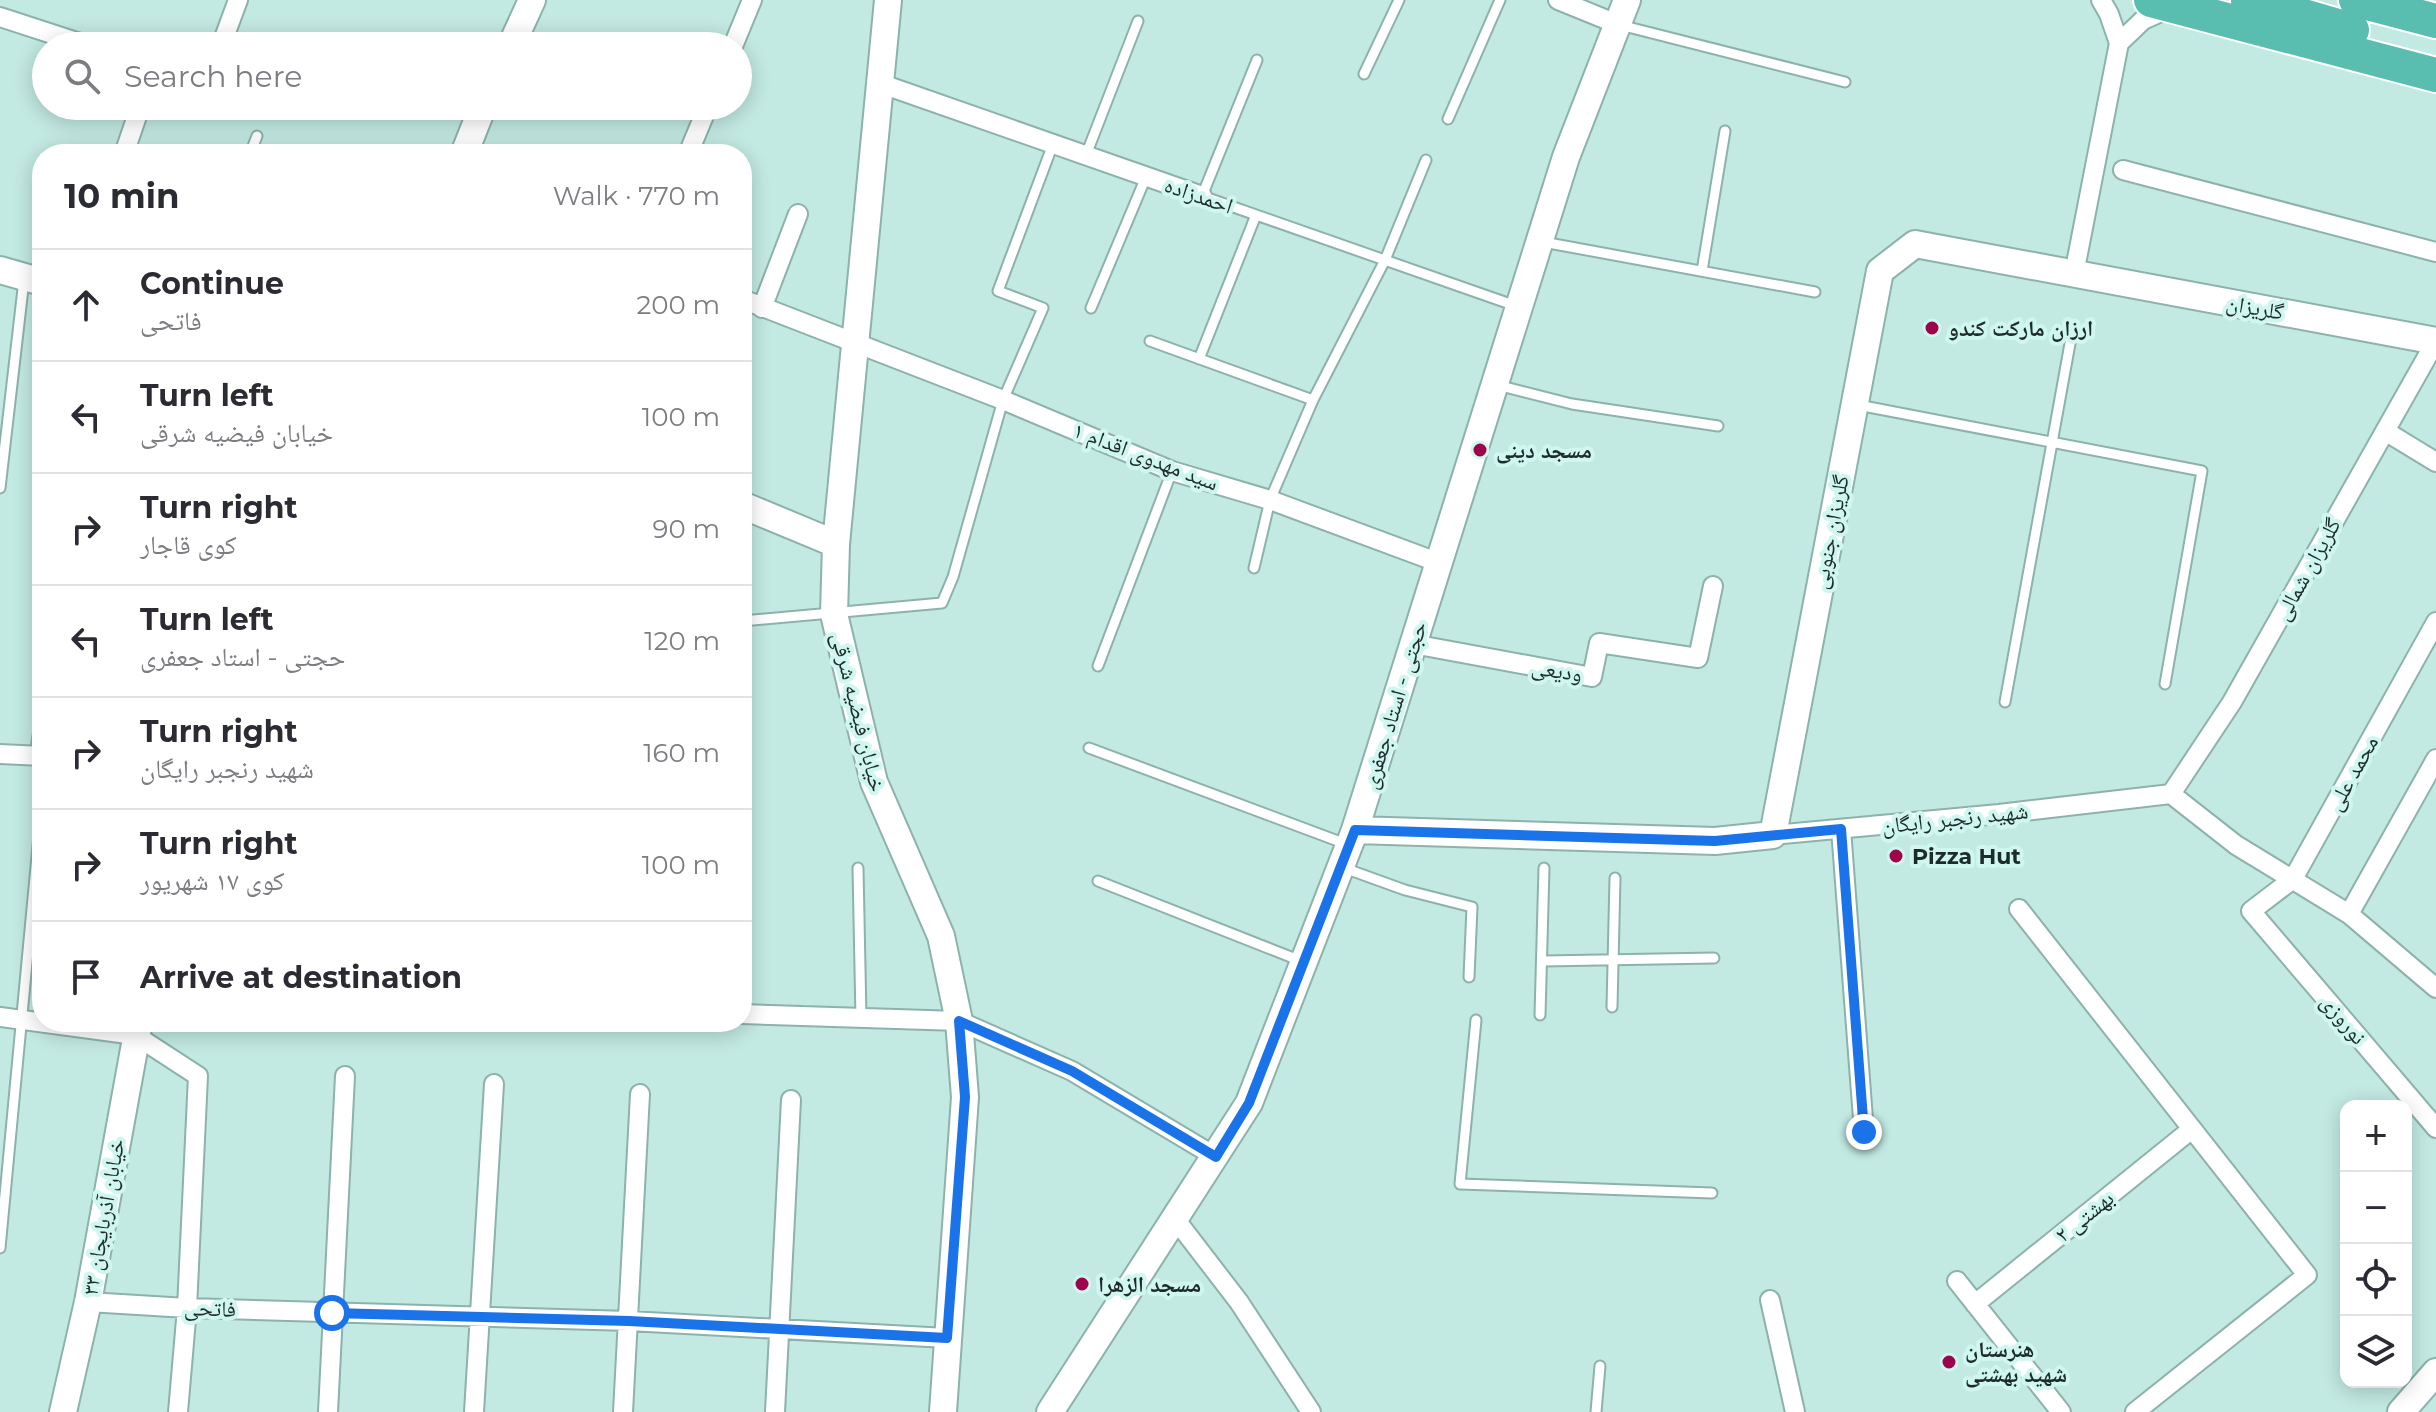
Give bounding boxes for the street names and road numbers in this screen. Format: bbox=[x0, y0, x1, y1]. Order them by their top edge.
street label: احمدزاده bbox=[1161, 171, 1237, 220]
street label: گلریزان bbox=[2224, 289, 2286, 326]
street label: سید مهدوی اقدام ۱ bbox=[1069, 416, 1222, 498]
street label: گلریزان جنوبی bbox=[1806, 473, 1855, 591]
street label: گلریزان شمالی bbox=[2268, 513, 2347, 625]
street label: حجتی - استاد جعفری bbox=[1356, 618, 1433, 792]
street label: خیابان فیضیه شرقی bbox=[826, 630, 891, 795]
street label: ودیعی bbox=[1530, 653, 1584, 688]
street label: محمد علی bbox=[2321, 731, 2384, 815]
street label: شهید رنجبر رایگان bbox=[1881, 797, 2030, 840]
street label: نوروزی bbox=[2315, 989, 2372, 1050]
street label: خیابان آذربایجان ۳۳ bbox=[76, 1137, 131, 1297]
street label: بهشتی ۲ bbox=[2050, 1185, 2119, 1248]
street label: فاتحی bbox=[183, 1294, 237, 1323]

